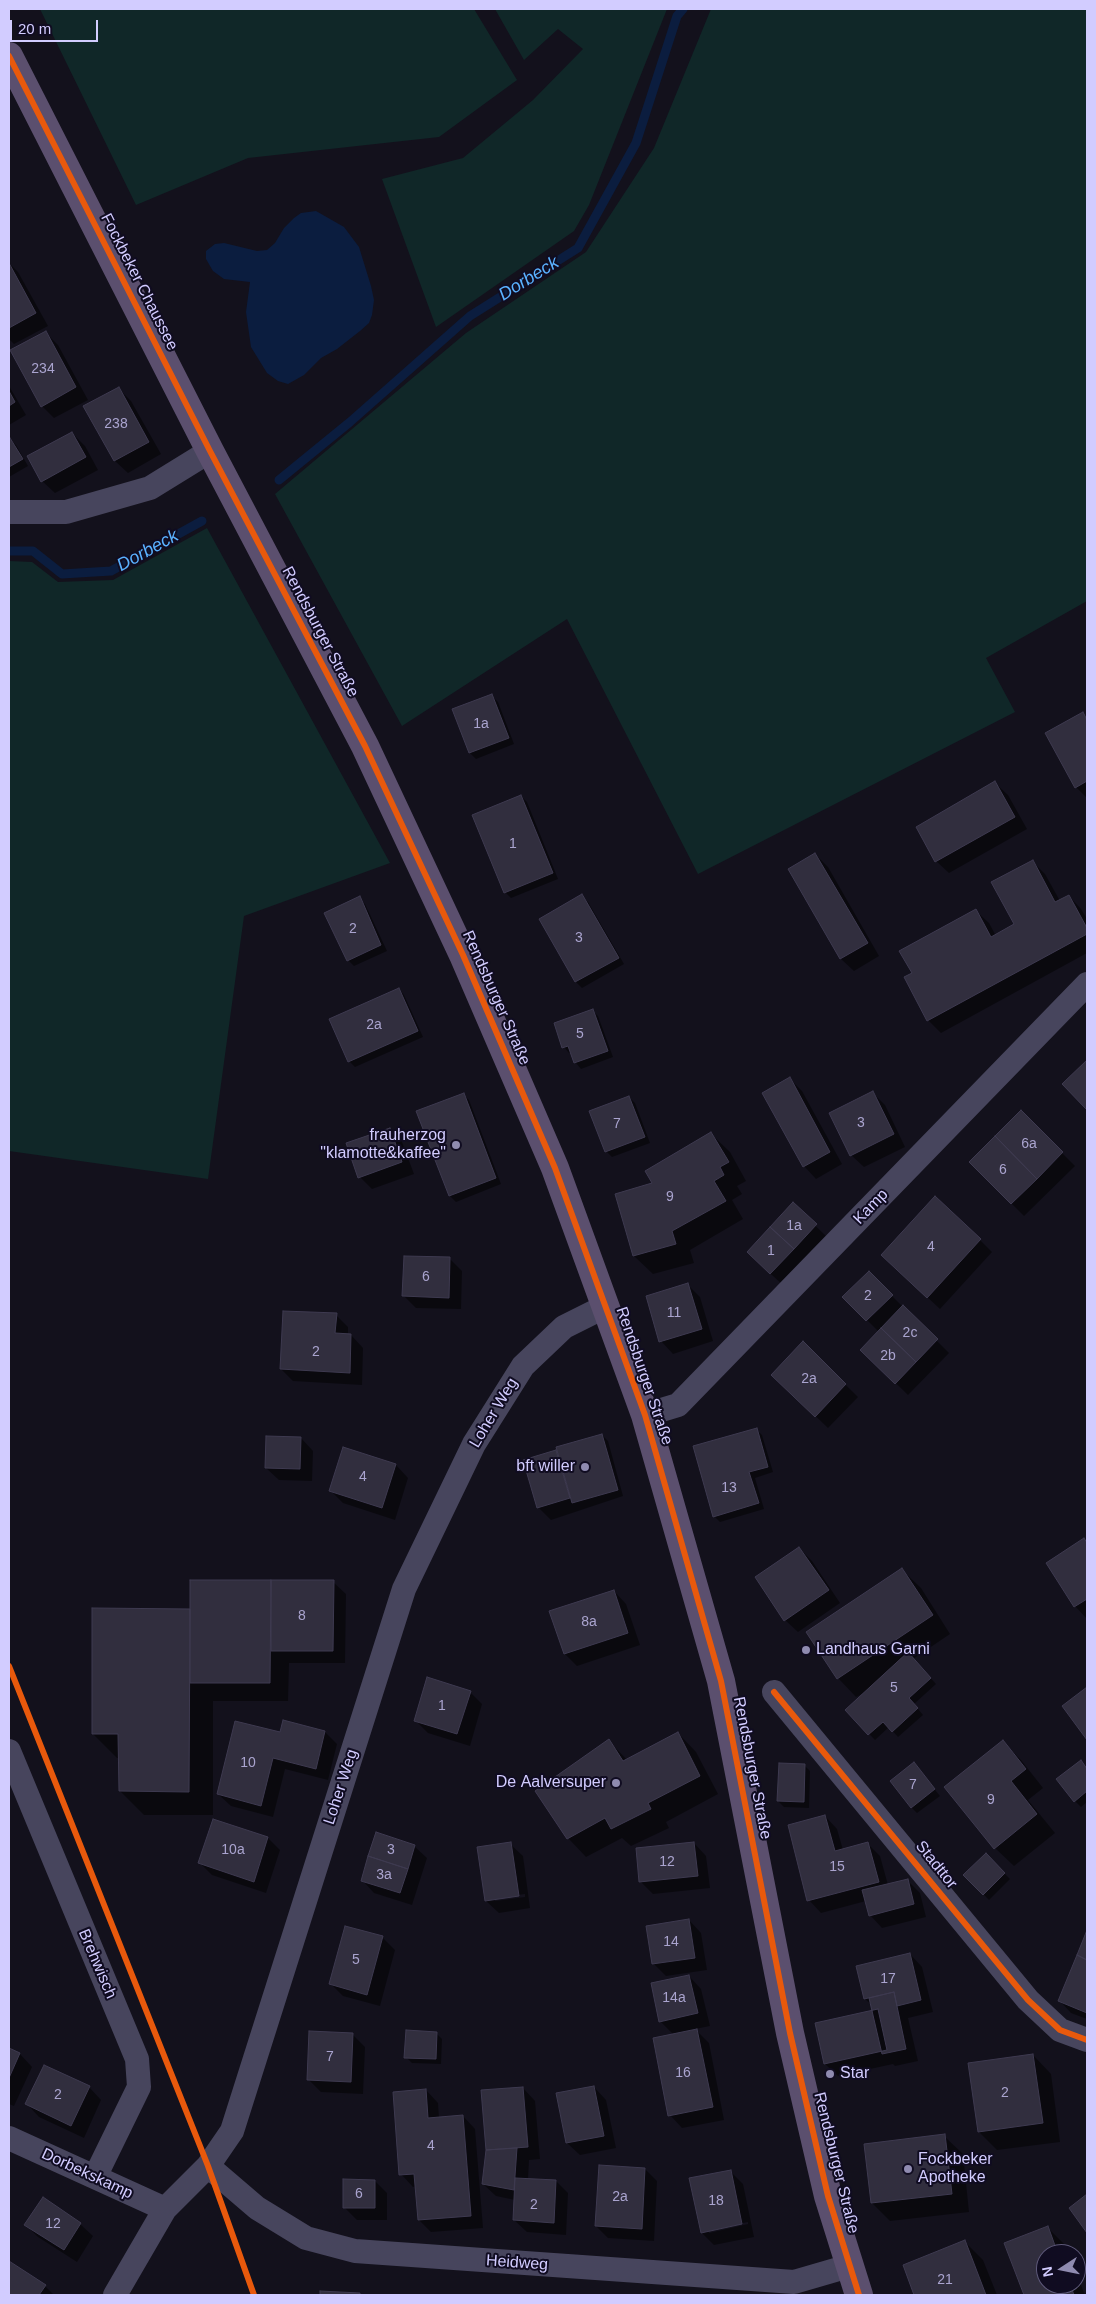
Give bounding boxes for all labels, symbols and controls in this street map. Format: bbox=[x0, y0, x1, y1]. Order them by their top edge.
scale bar bbox=[12, 10, 100, 42]
text: 20 m bbox=[18, 20, 51, 37]
street label: Fockbeker Chaussee bbox=[96, 210, 182, 354]
water label: Dorbeck bbox=[495, 252, 563, 306]
house number: 234 bbox=[31, 361, 55, 377]
house number: 238 bbox=[104, 416, 128, 432]
water label: Dorbeck bbox=[113, 525, 183, 577]
street label: Rendsburger Straße bbox=[277, 563, 363, 701]
house number: 1a bbox=[473, 716, 489, 732]
house number: 1 bbox=[509, 836, 517, 852]
house number: 2 bbox=[349, 921, 357, 937]
street label: Rendsburger Straße bbox=[458, 928, 534, 1068]
house number: 3 bbox=[575, 930, 583, 946]
house number: 2a bbox=[366, 1017, 382, 1033]
house number: 5 bbox=[576, 1026, 584, 1042]
house number: 3 bbox=[857, 1115, 865, 1131]
house number: 7 bbox=[613, 1116, 621, 1132]
place label: frauherzog "klamotte&kaffee" bbox=[320, 1126, 446, 1164]
house number: 6a bbox=[1021, 1136, 1037, 1152]
marker: frauherzog "klamotte&kaffee" bbox=[450, 1139, 462, 1151]
house number: 6 bbox=[999, 1162, 1007, 1178]
street label: Kamp bbox=[850, 1185, 892, 1229]
house number: 9 bbox=[666, 1189, 674, 1205]
house number: 1a bbox=[786, 1218, 802, 1234]
house number: 4 bbox=[927, 1239, 935, 1255]
house number: 1 bbox=[767, 1243, 775, 1259]
house number: 6 bbox=[422, 1269, 430, 1285]
house number: 2 bbox=[864, 1288, 872, 1304]
street label: Rendsburger Straße bbox=[611, 1304, 677, 1448]
house number: 11 bbox=[667, 1305, 681, 1321]
house number: 2c bbox=[903, 1325, 917, 1341]
house number: 2 bbox=[312, 1344, 320, 1360]
house number: 2b bbox=[880, 1348, 896, 1364]
house number: 2a bbox=[801, 1371, 817, 1387]
street label: Loher Weg bbox=[466, 1375, 522, 1451]
place label: bft willer bbox=[516, 1457, 575, 1477]
marker: bft willer bbox=[579, 1461, 591, 1473]
house number: 4 bbox=[359, 1469, 367, 1485]
house number: 13 bbox=[721, 1480, 737, 1496]
house number: 8 bbox=[298, 1608, 306, 1624]
house number: 8a bbox=[581, 1614, 597, 1630]
place label: Landhaus Garni bbox=[816, 1640, 930, 1660]
marker: Landhaus Garni bbox=[800, 1644, 812, 1656]
house number: 5 bbox=[890, 1680, 898, 1696]
street label: Rendsburger Straße bbox=[729, 1695, 775, 1841]
house number: 1 bbox=[438, 1698, 446, 1714]
street label: Loher Weg bbox=[320, 1747, 362, 1827]
house number: 10 bbox=[240, 1755, 256, 1771]
place label: De Aalversuper bbox=[496, 1773, 606, 1793]
marker: De Aalversuper bbox=[610, 1777, 622, 1789]
house number: 7 bbox=[909, 1777, 917, 1793]
house number: 9 bbox=[987, 1792, 995, 1808]
street label: Stadttor bbox=[911, 1837, 961, 1893]
house number: 10a bbox=[221, 1842, 245, 1858]
house number: 3 bbox=[387, 1842, 395, 1858]
house number: 12 bbox=[659, 1854, 675, 1870]
house number: 15 bbox=[829, 1859, 845, 1875]
house number: 3a bbox=[376, 1867, 392, 1883]
street label: Brehwisch bbox=[74, 1926, 120, 2002]
house number: 14 bbox=[663, 1934, 679, 1950]
house number: 5 bbox=[352, 1952, 360, 1968]
house number: 17 bbox=[880, 1971, 896, 1987]
house number: 14a bbox=[662, 1990, 686, 2006]
house number: 7 bbox=[326, 2049, 334, 2065]
place label: Star bbox=[840, 2064, 869, 2084]
house number: 16 bbox=[675, 2065, 691, 2081]
marker: Star bbox=[824, 2068, 836, 2080]
house number: 2 bbox=[1001, 2085, 1009, 2101]
house number: 2 bbox=[54, 2087, 62, 2103]
street label: Rendsburger Straße bbox=[809, 2090, 863, 2236]
house number: 4 bbox=[427, 2138, 435, 2154]
street label: Dorbekskamp bbox=[38, 2144, 136, 2204]
place label: Fockbeker Apotheke bbox=[918, 2150, 993, 2188]
marker: Fockbeker Apotheke bbox=[902, 2163, 914, 2175]
house number: 6 bbox=[355, 2186, 363, 2202]
house number: 2a bbox=[612, 2189, 628, 2205]
house number: 18 bbox=[708, 2193, 724, 2209]
house number: 2 bbox=[530, 2197, 538, 2213]
house number: 12 bbox=[45, 2216, 61, 2232]
north arrow bbox=[1036, 2244, 1086, 2294]
street label: Heidweg bbox=[485, 2251, 549, 2275]
text: N bbox=[1038, 2265, 1056, 2278]
house number: 21 bbox=[937, 2272, 953, 2288]

